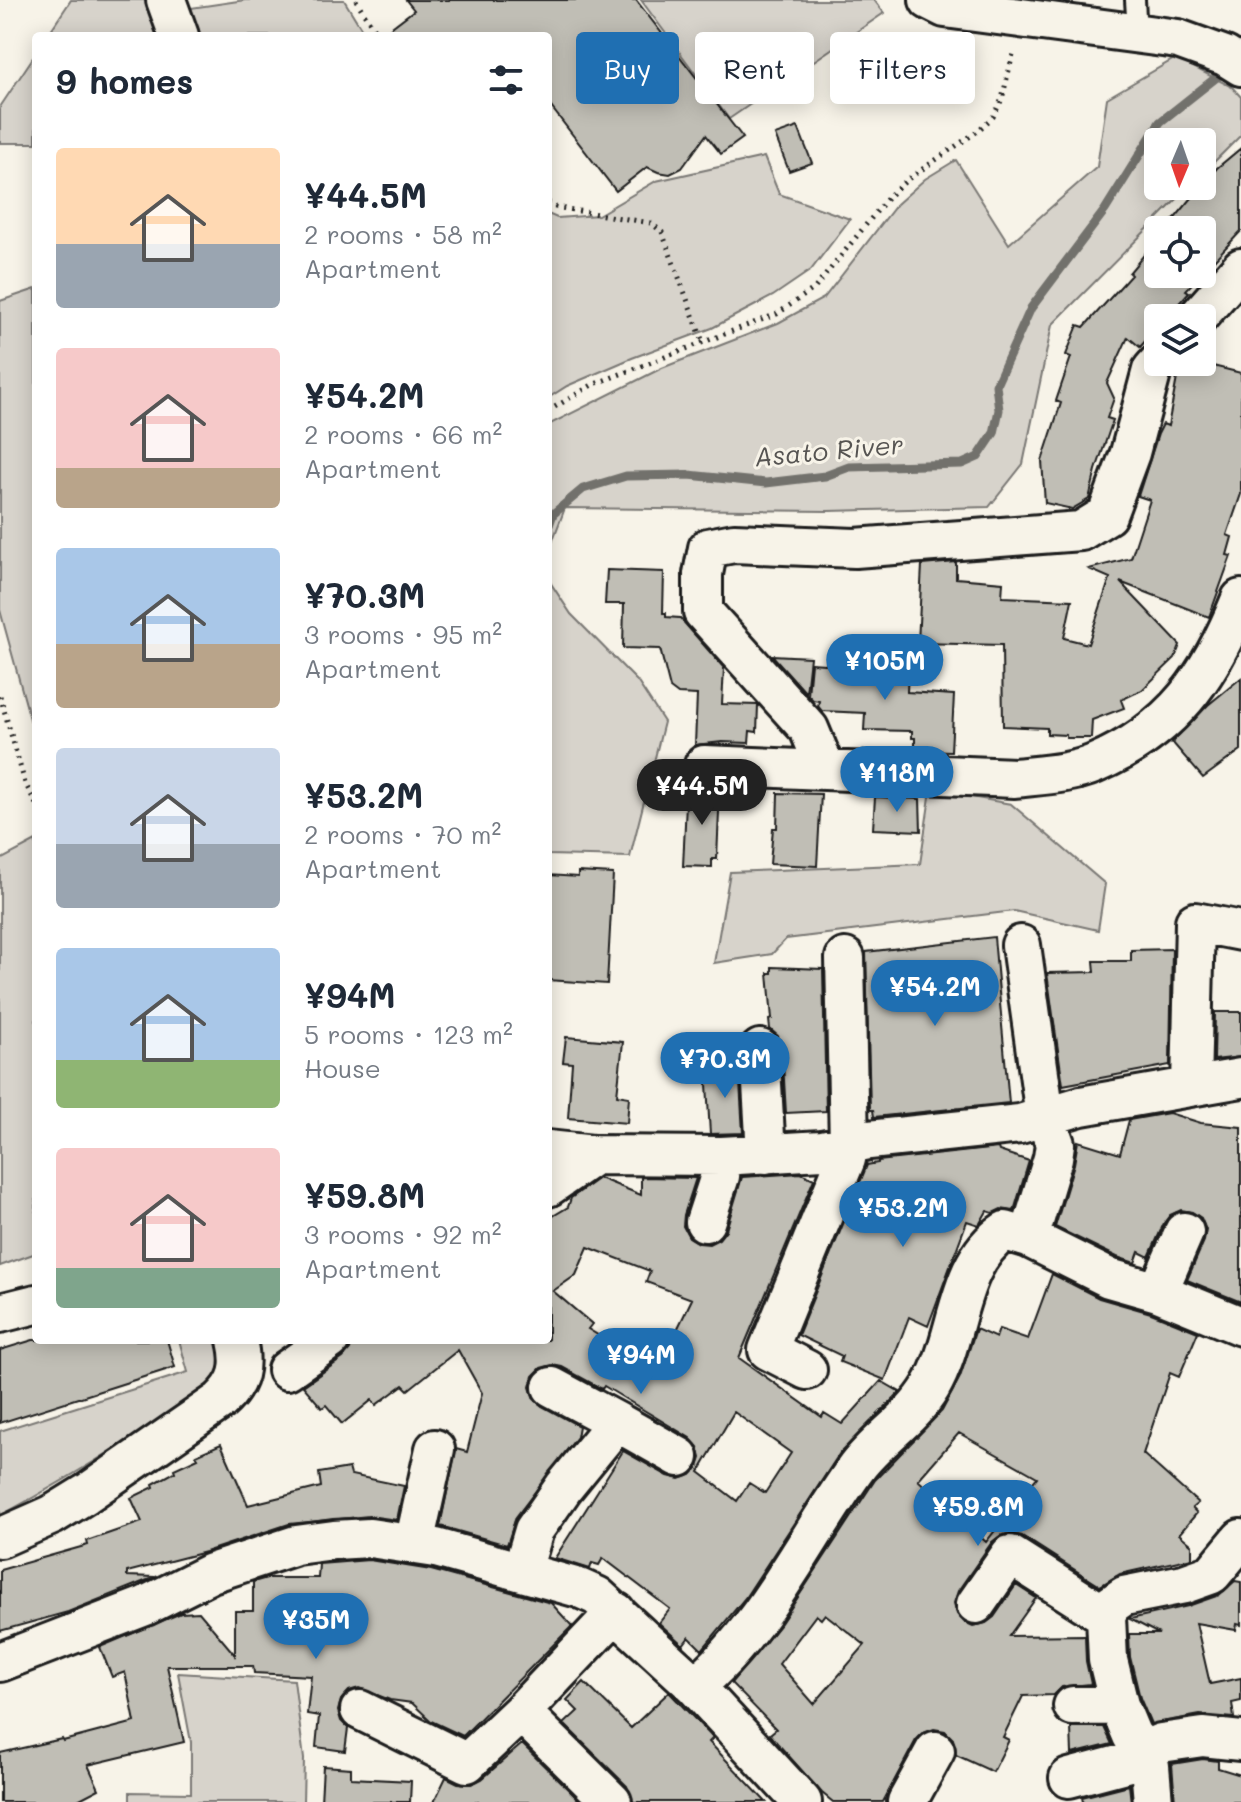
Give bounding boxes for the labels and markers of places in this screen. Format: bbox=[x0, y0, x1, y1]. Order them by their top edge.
pin: ¥105M bbox=[829, 634, 941, 702]
pin: ¥118M bbox=[841, 746, 953, 814]
pin: ¥44.5M bbox=[637, 759, 767, 827]
pin: ¥54.2M bbox=[870, 960, 1000, 1028]
pin: ¥70.3M bbox=[660, 1032, 790, 1100]
pin: ¥53.2M bbox=[838, 1181, 968, 1249]
pin: ¥94M bbox=[594, 1328, 688, 1396]
pin: ¥59.8M bbox=[913, 1480, 1043, 1548]
pin: ¥35M bbox=[269, 1593, 363, 1661]

